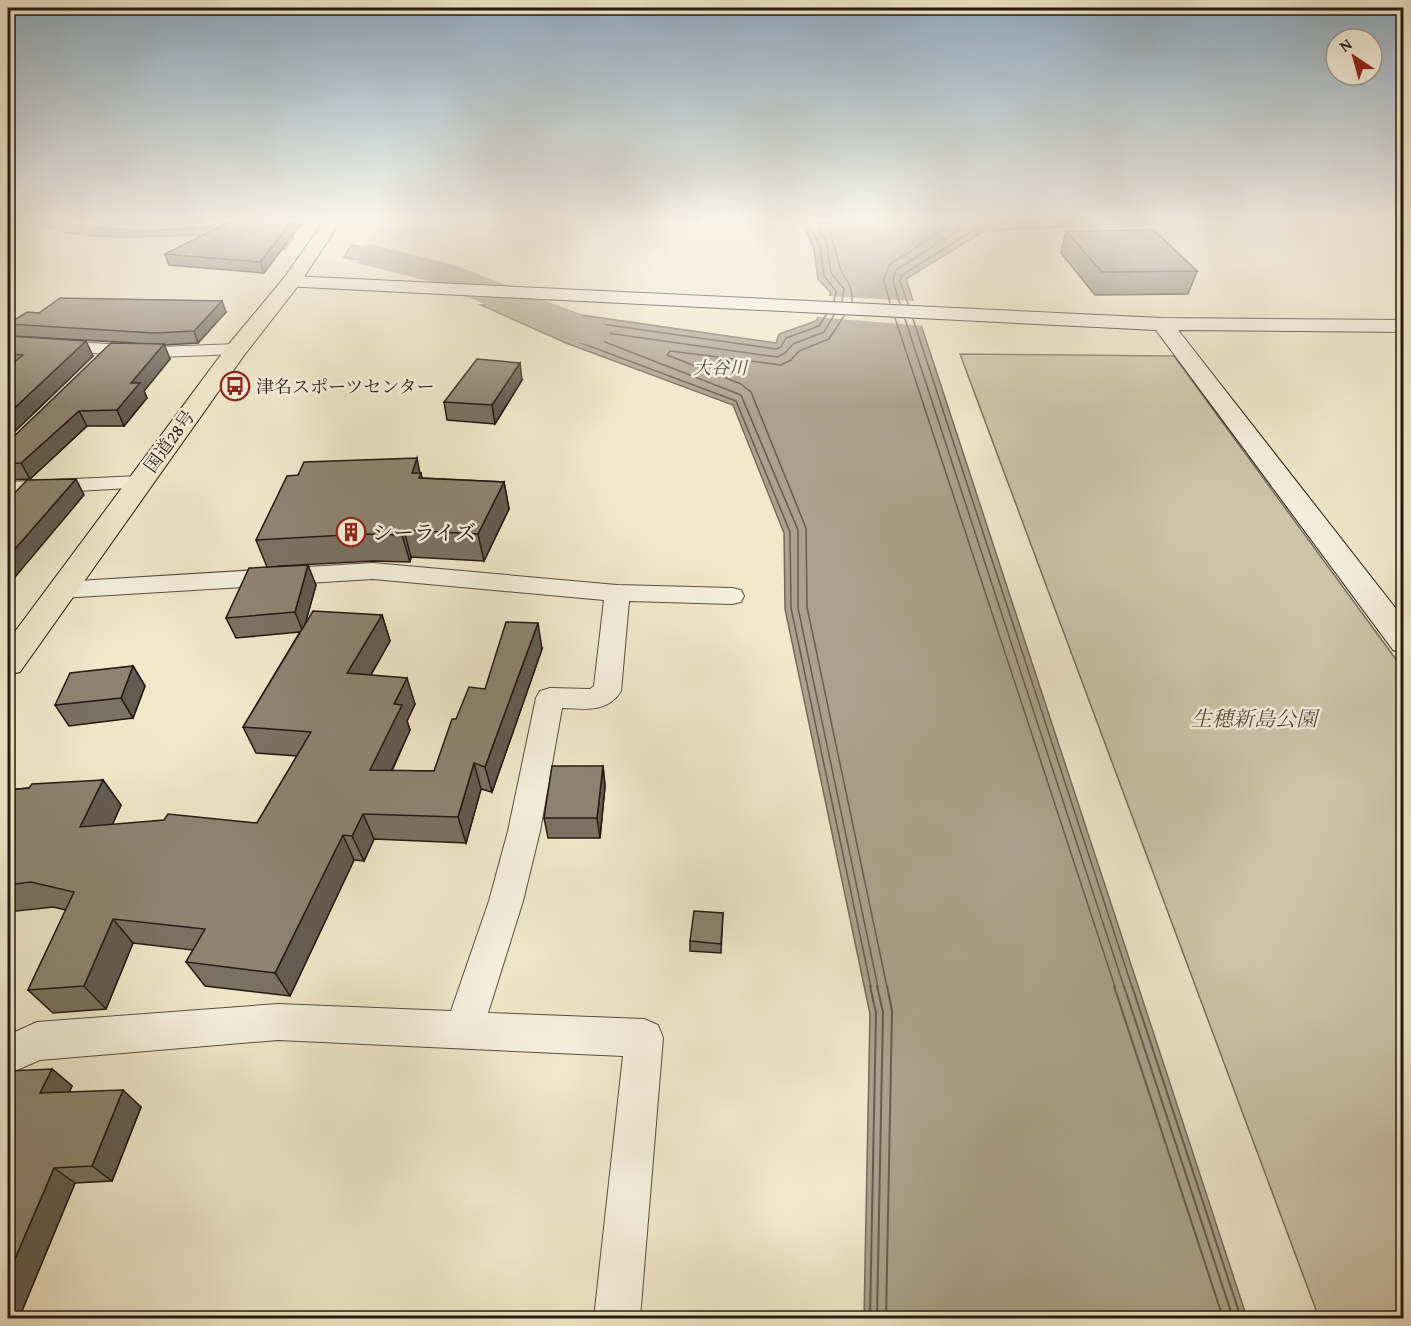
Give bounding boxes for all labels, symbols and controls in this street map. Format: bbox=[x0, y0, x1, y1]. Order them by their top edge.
north arrow bbox=[1324, 27, 1384, 87]
text: N bbox=[1334, 32, 1357, 58]
water label: 大谷川 bbox=[693, 354, 749, 381]
bus stop icon: 津名スポーツセンター bbox=[219, 370, 251, 402]
place label: 津名スポーツセンター bbox=[256, 373, 435, 400]
street label: 国道28号 bbox=[137, 404, 201, 478]
building icon: シーライズ bbox=[335, 516, 367, 548]
place label: シーライズ bbox=[372, 517, 476, 548]
park label: 生穂新島公園 bbox=[1191, 703, 1320, 734]

